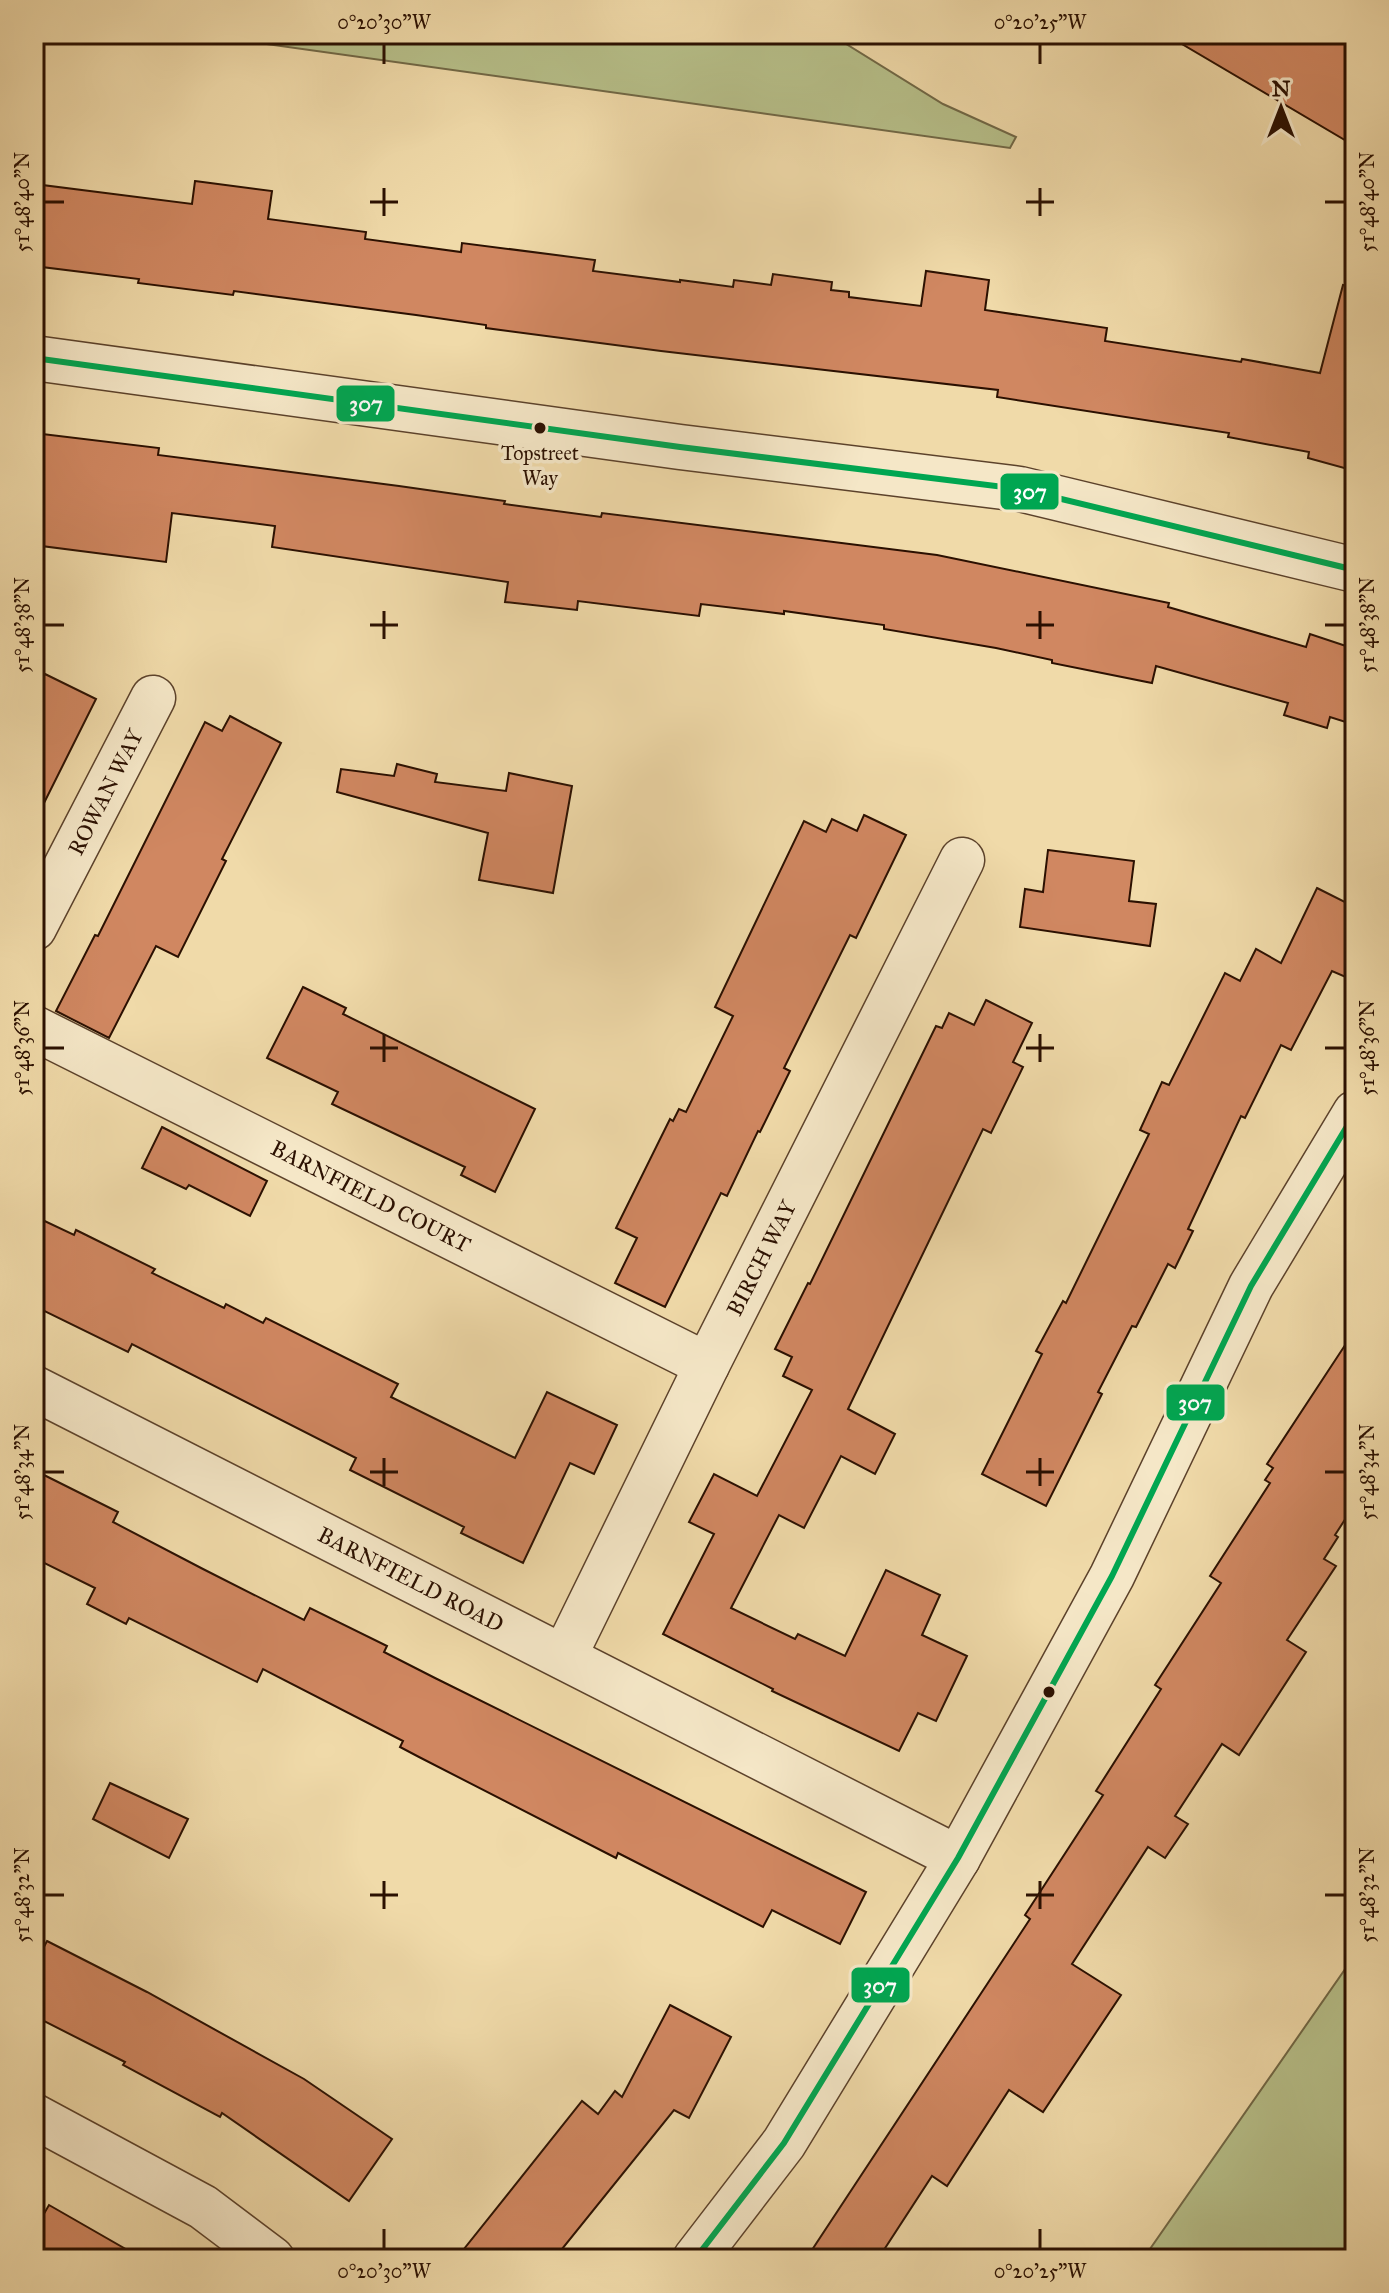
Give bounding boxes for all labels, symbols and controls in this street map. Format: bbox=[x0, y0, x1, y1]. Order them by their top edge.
text: 0°20'30"W bbox=[337, 10, 432, 34]
text: 0°20'25"W bbox=[994, 10, 1087, 34]
north arrow bbox=[1241, 68, 1321, 148]
text: N bbox=[1272, 75, 1291, 102]
text: 51°48'40"N bbox=[10, 152, 34, 252]
text: 51°48'40"N bbox=[1355, 152, 1379, 252]
line badge: 307 bbox=[335, 384, 396, 423]
text: 307 bbox=[349, 390, 383, 417]
marker: Topstreet Way bbox=[532, 420, 548, 436]
place label: Topstreet Way bbox=[501, 441, 579, 490]
line badge: 307 bbox=[999, 472, 1060, 511]
text: 307 bbox=[1013, 478, 1047, 505]
text: 51°48'38"N bbox=[10, 577, 34, 673]
text: 51°48'38"N bbox=[1355, 577, 1379, 673]
street label: ROWAN WAY bbox=[62, 724, 149, 860]
text: 51°48'36"N bbox=[10, 1000, 34, 1096]
text: 51°48'36"N bbox=[1355, 1000, 1379, 1096]
street label: BARNFIELD COURT bbox=[266, 1134, 475, 1259]
street label: BIRCH WAY bbox=[721, 1195, 803, 1320]
line badge: 307 bbox=[1165, 1383, 1226, 1422]
text: 307 bbox=[1178, 1389, 1212, 1416]
text: 51°48'34"N bbox=[10, 1424, 34, 1520]
text: 51°48'34"N bbox=[1355, 1424, 1379, 1520]
street label: BARNFIELD ROAD bbox=[313, 1521, 508, 1638]
unlabelled marker bbox=[1041, 1684, 1057, 1700]
text: 51°48'32"N bbox=[10, 1847, 34, 1943]
text: 51°48'32"N bbox=[1355, 1847, 1379, 1943]
line badge: 307 bbox=[850, 1966, 911, 2004]
text: 307 bbox=[863, 1972, 897, 1999]
text: 0°20'30"W bbox=[337, 2259, 432, 2283]
text: 0°20'25"W bbox=[994, 2259, 1087, 2283]

